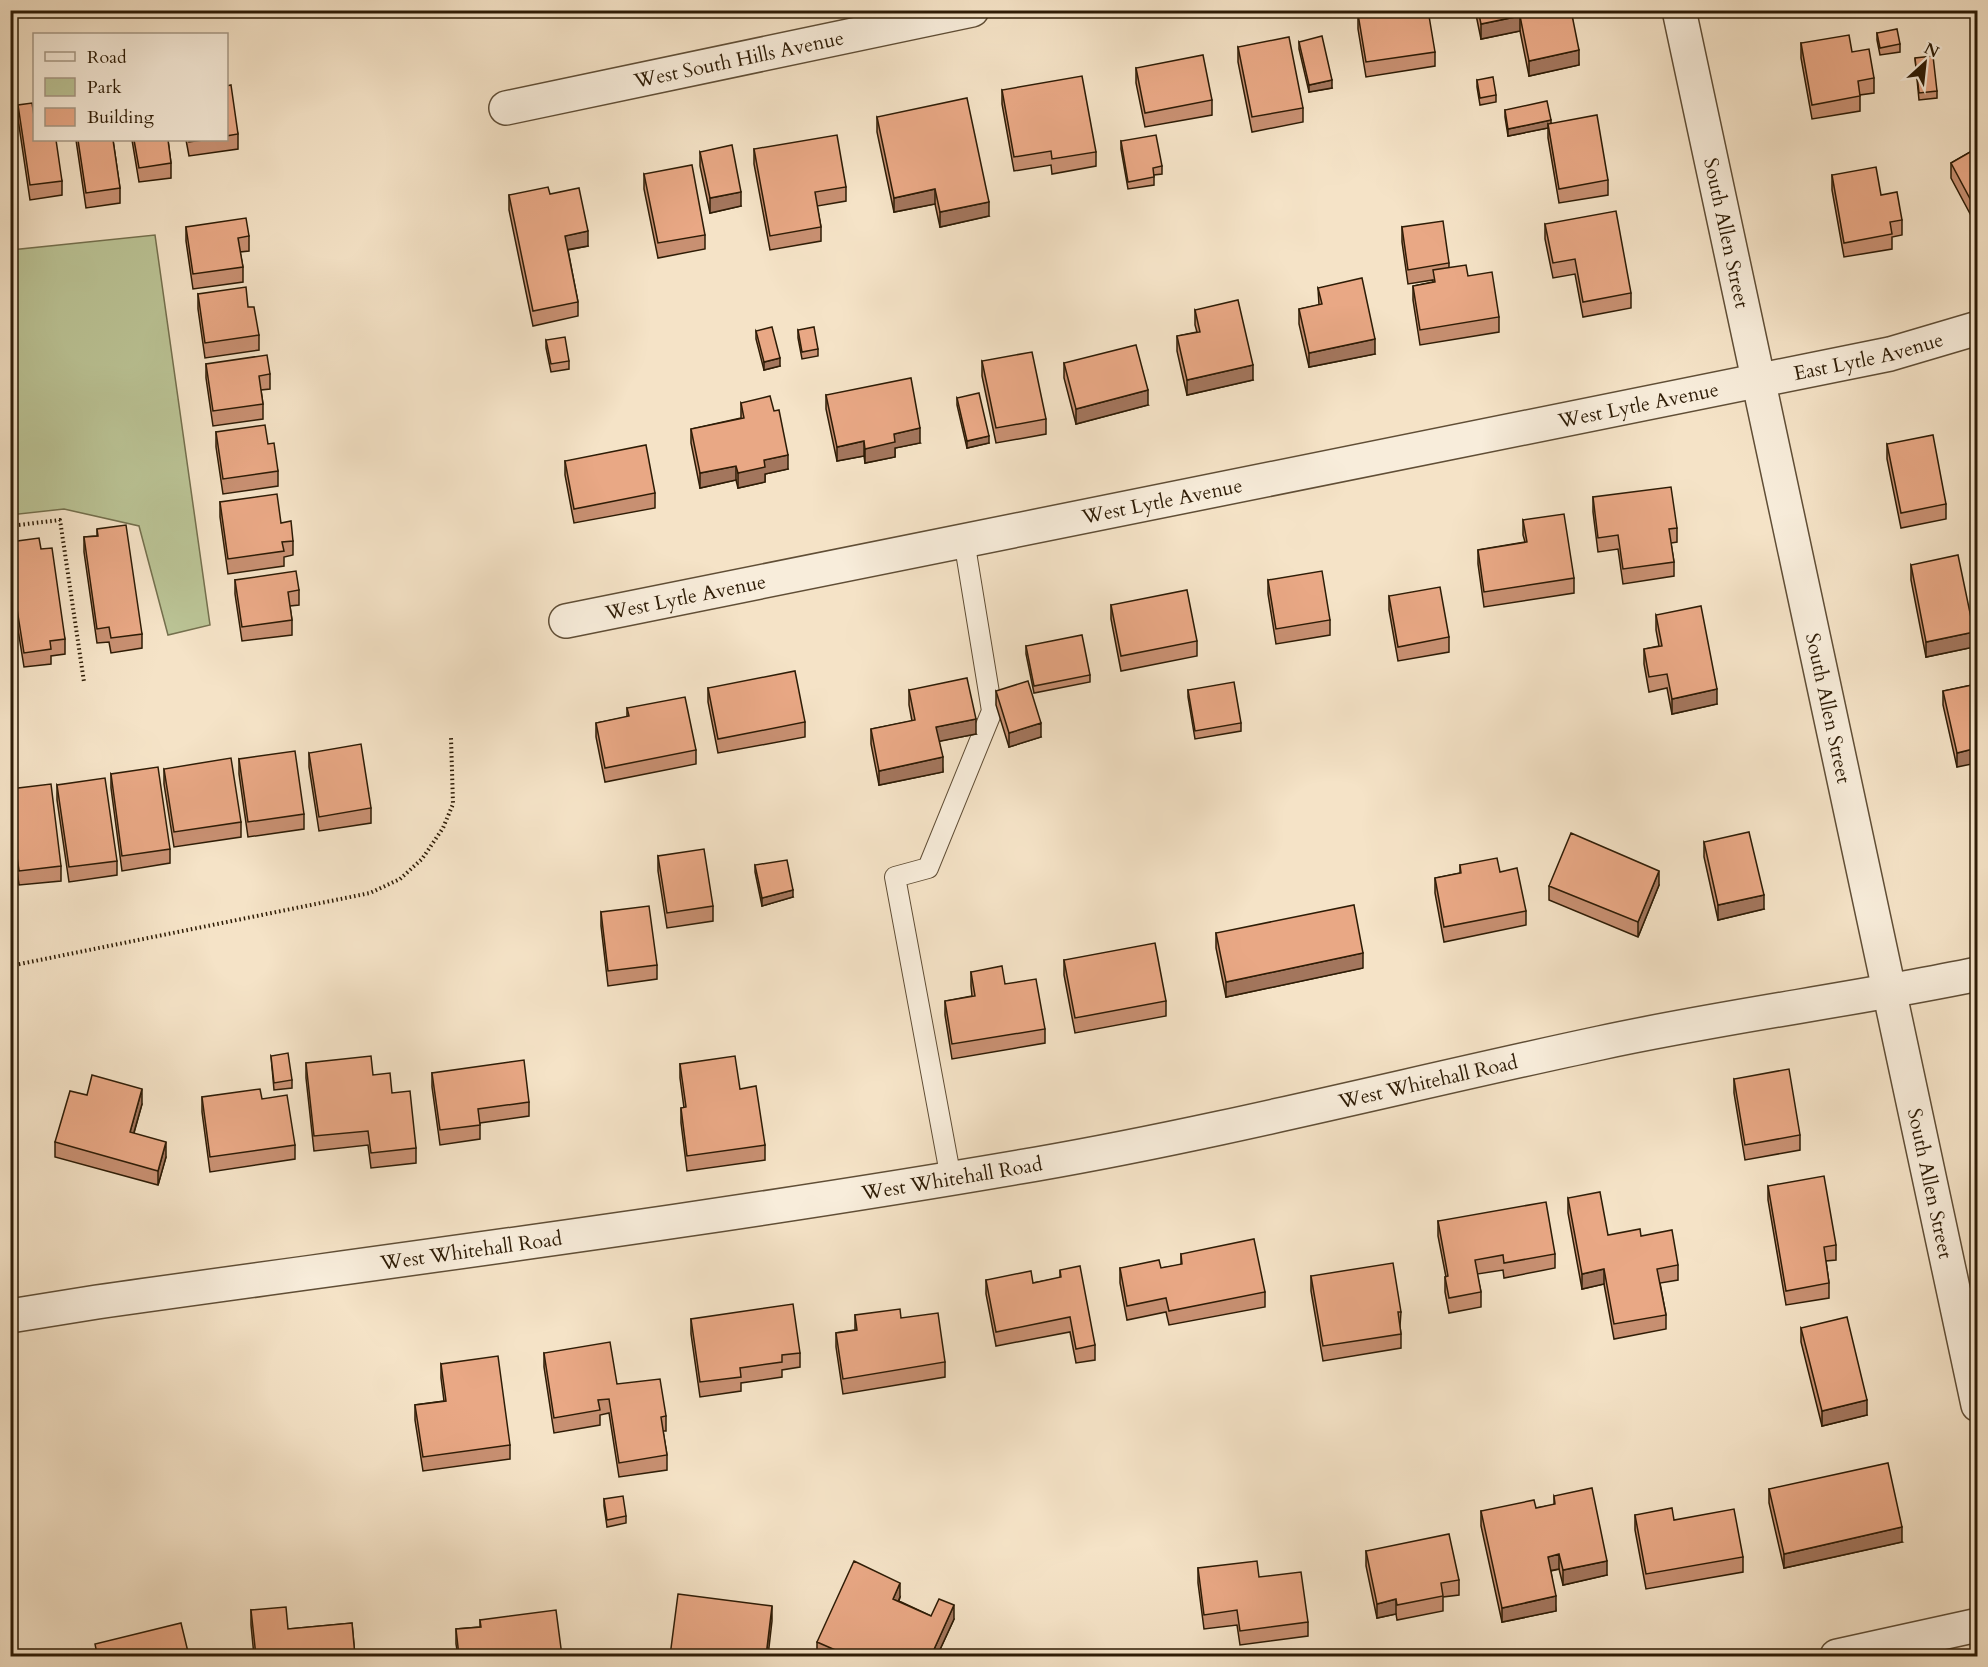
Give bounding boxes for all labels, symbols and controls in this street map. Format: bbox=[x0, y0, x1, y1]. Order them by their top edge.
street label: West South Hills Avenue bbox=[631, 24, 846, 94]
legend bbox=[33, 33, 228, 141]
north arrow bbox=[1895, 33, 1955, 93]
text: N bbox=[1920, 38, 1943, 64]
text: Road bbox=[87, 45, 127, 70]
text: Park bbox=[87, 75, 122, 100]
text: Building bbox=[87, 105, 155, 130]
street label: South Allen Street bbox=[1698, 155, 1756, 311]
street label: East Lytle Avenue bbox=[1791, 326, 1946, 387]
street label: West Lytle Avenue bbox=[1555, 375, 1721, 434]
street label: West Lytle Avenue bbox=[1078, 471, 1245, 530]
street label: West Lytle Avenue bbox=[602, 568, 768, 626]
street label: South Allen Street bbox=[1799, 631, 1858, 786]
street label: West Whitehall Road bbox=[1335, 1048, 1521, 1115]
street label: South Allen Street bbox=[1901, 1106, 1960, 1262]
street label: West Whitehall Road bbox=[859, 1150, 1045, 1206]
street label: West Whitehall Road bbox=[378, 1224, 564, 1276]

